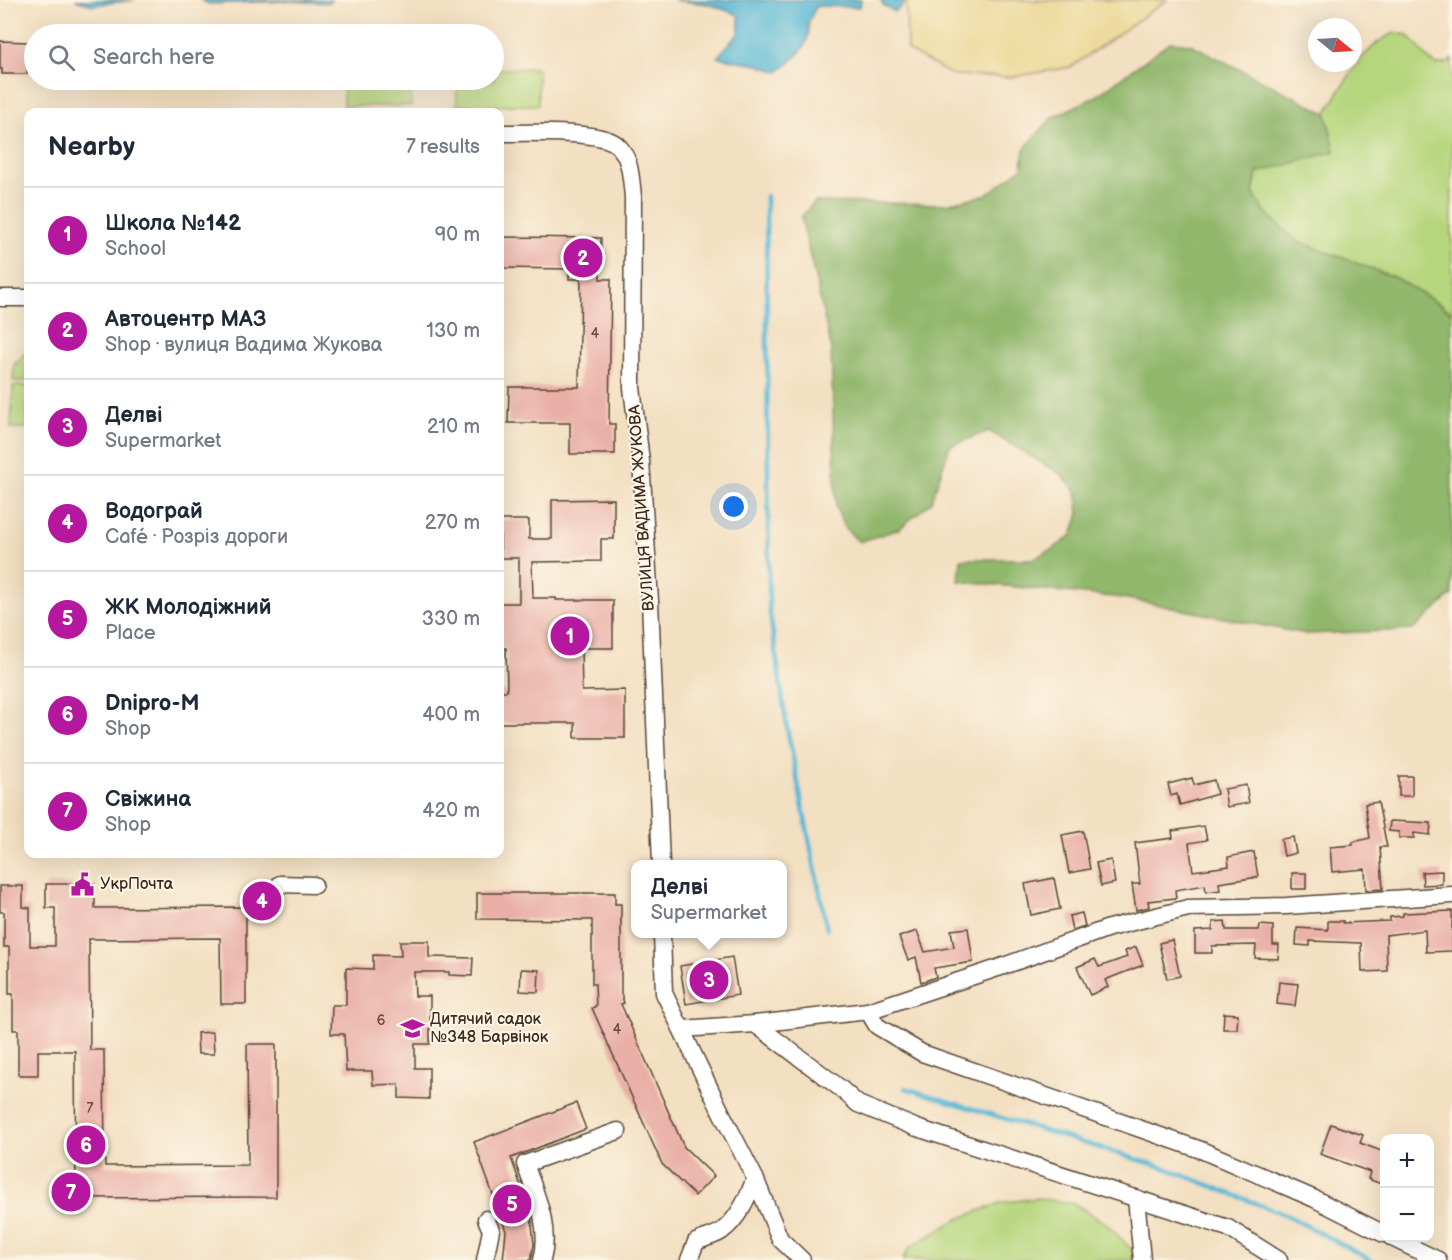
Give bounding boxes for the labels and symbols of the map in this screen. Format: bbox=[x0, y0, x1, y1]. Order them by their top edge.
north arrow bbox=[1308, 18, 1362, 72]
pin: 2 bbox=[564, 236, 602, 280]
house number: 4 bbox=[591, 325, 600, 342]
street label: ВУЛИЦЯ ВАДИМА ЖУКОВА bbox=[625, 404, 659, 612]
your location bbox=[719, 492, 748, 521]
pin: 1 bbox=[550, 614, 590, 658]
public building icon: УкрПочта bbox=[69, 871, 95, 897]
place label: УкрПочта bbox=[100, 875, 174, 894]
pin: 4 bbox=[242, 878, 282, 924]
pin: 3 bbox=[690, 958, 728, 1002]
place label: Дитячий садок №348 Барвінок bbox=[430, 1010, 549, 1047]
house number: 6 bbox=[377, 1012, 386, 1029]
school or university icon: Дитячий садок №348 Барвінок bbox=[399, 1015, 425, 1041]
house number: 4 bbox=[613, 1021, 622, 1038]
house number: 7 bbox=[87, 1100, 94, 1117]
pin: 6 bbox=[66, 1122, 106, 1168]
pin: 7 bbox=[52, 1170, 90, 1214]
pin: 5 bbox=[492, 1182, 532, 1226]

